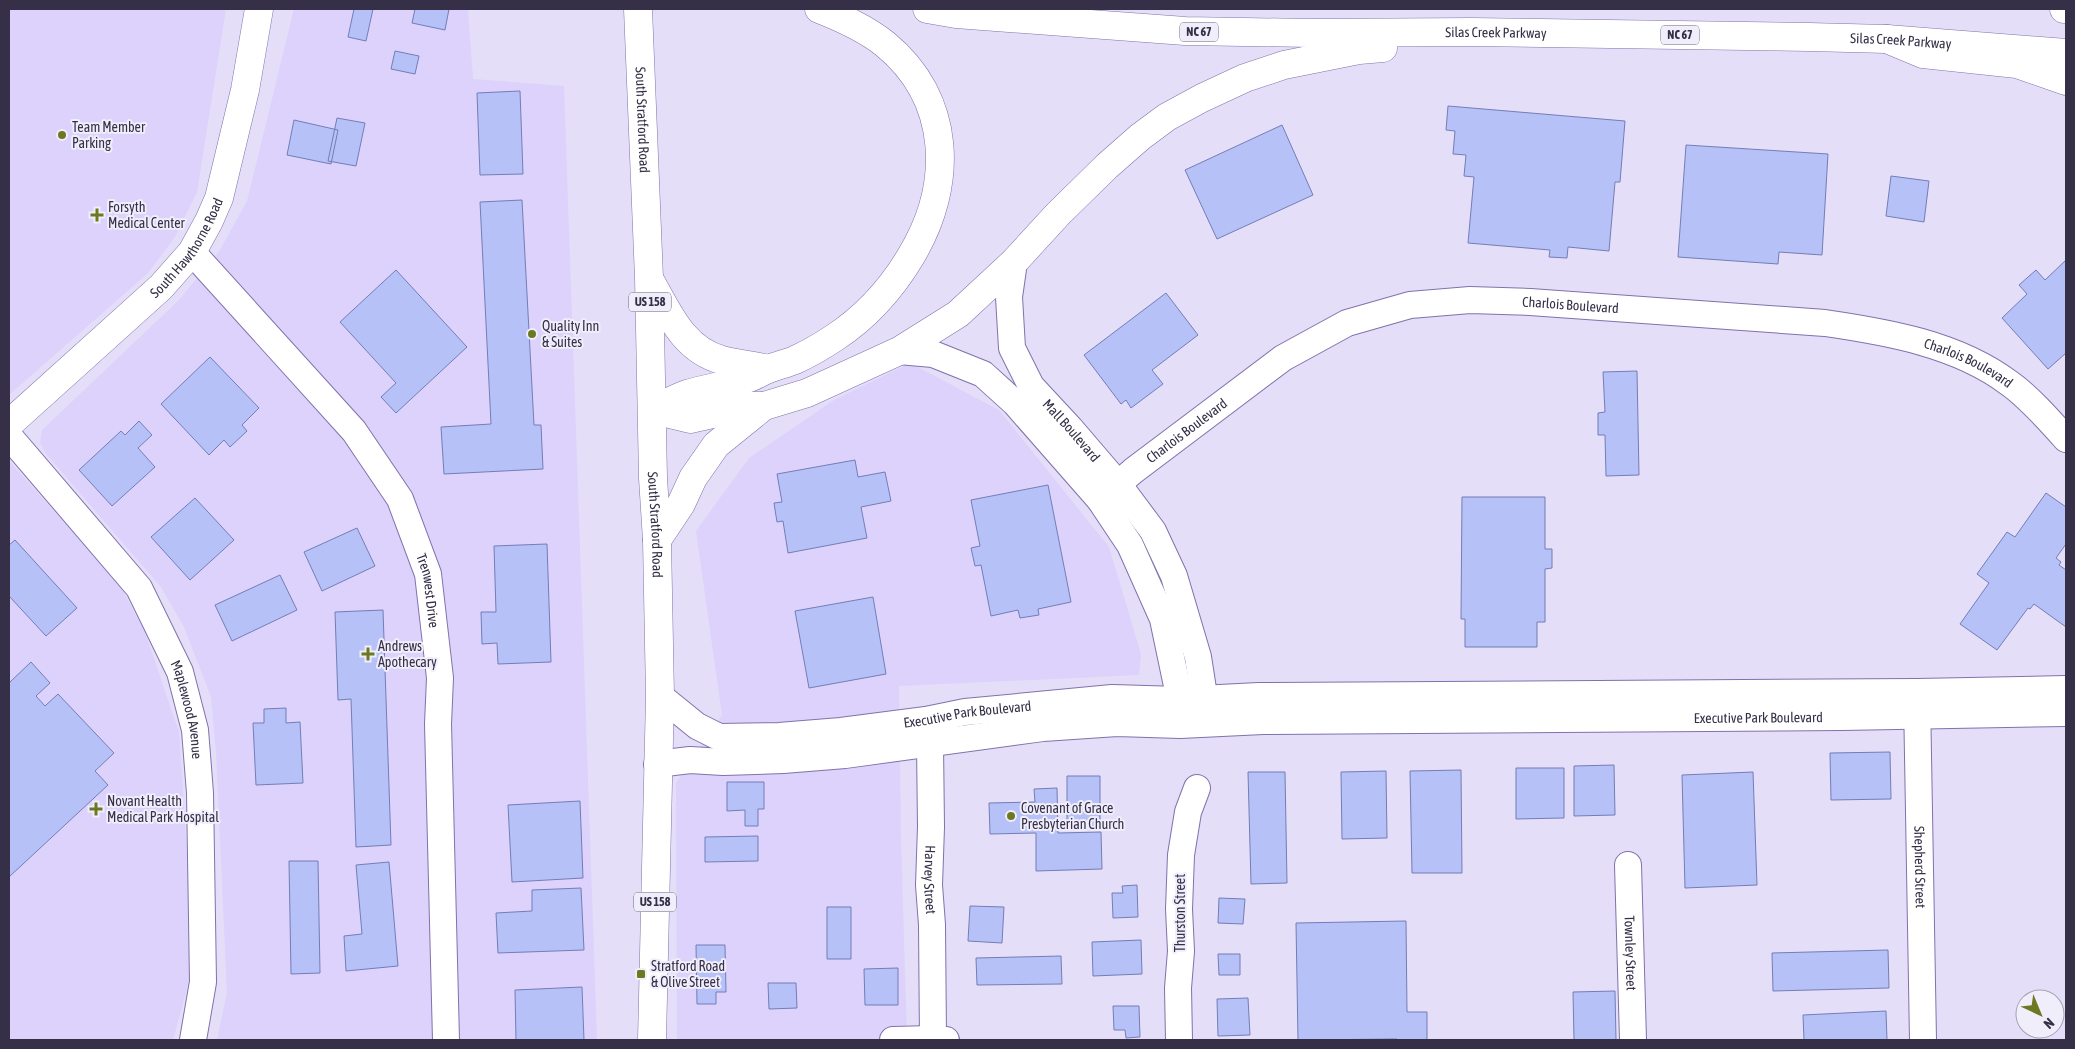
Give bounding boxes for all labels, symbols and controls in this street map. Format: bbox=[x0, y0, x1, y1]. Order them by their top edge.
road number: NC 67 bbox=[1180, 22, 1218, 42]
street label: Silas Creek Parkway bbox=[1445, 24, 1547, 41]
road number: NC 67 bbox=[1661, 26, 1699, 44]
street label: Silas Creek Parkway bbox=[1850, 30, 1952, 52]
street label: South Stratford Road bbox=[632, 66, 653, 173]
place label: Team Member Parking bbox=[72, 119, 146, 151]
marker: Team Member Parking bbox=[56, 129, 68, 141]
street label: South Hawthorne Road bbox=[147, 195, 226, 301]
place label: Forsyth Medical Center bbox=[108, 199, 186, 231]
marker: Forsyth Medical Center bbox=[90, 208, 104, 222]
road number: US 158 bbox=[629, 292, 671, 312]
street label: Charlois Boulevard bbox=[1522, 294, 1619, 316]
place label: Quality Inn & Suites bbox=[542, 318, 599, 350]
marker: Quality Inn & Suites bbox=[526, 328, 538, 340]
street label: Charlois Boulevard bbox=[1922, 335, 2016, 391]
street label: Charlois Boulevard bbox=[1143, 395, 1230, 466]
street label: Mall Boulevard bbox=[1039, 396, 1103, 465]
street label: South Stratford Road bbox=[645, 471, 666, 578]
street label: Trenwest Drive bbox=[413, 551, 442, 629]
place label: Andrews Apothecary bbox=[378, 638, 437, 670]
marker: Andrews Apothecary bbox=[362, 648, 374, 660]
street label: Maplewood Avenue bbox=[168, 658, 205, 760]
street label: Executive Park Boulevard bbox=[902, 698, 1032, 731]
street label: Executive Park Boulevard bbox=[1694, 709, 1823, 726]
place label: Novant Health Medical Park Hospital bbox=[107, 793, 219, 825]
place label: Covenant of Grace Presbyterian Church bbox=[1021, 800, 1124, 832]
marker: Novant Health Medical Park Hospital bbox=[89, 802, 103, 816]
marker: Covenant of Grace Presbyterian Church bbox=[1005, 810, 1017, 822]
street label: Shepherd Street bbox=[1911, 826, 1929, 908]
street label: Harvey Street bbox=[921, 845, 939, 915]
street label: Thurston Street bbox=[1172, 874, 1188, 952]
road number: US 158 bbox=[634, 892, 676, 912]
street label: Townley Street bbox=[1621, 915, 1640, 991]
place label: Stratford Road & Olive Street bbox=[651, 958, 725, 990]
marker: Stratford Road & Olive Street bbox=[635, 968, 647, 980]
north arrow bbox=[2015, 989, 2065, 1039]
text: N bbox=[2041, 1015, 2058, 1032]

